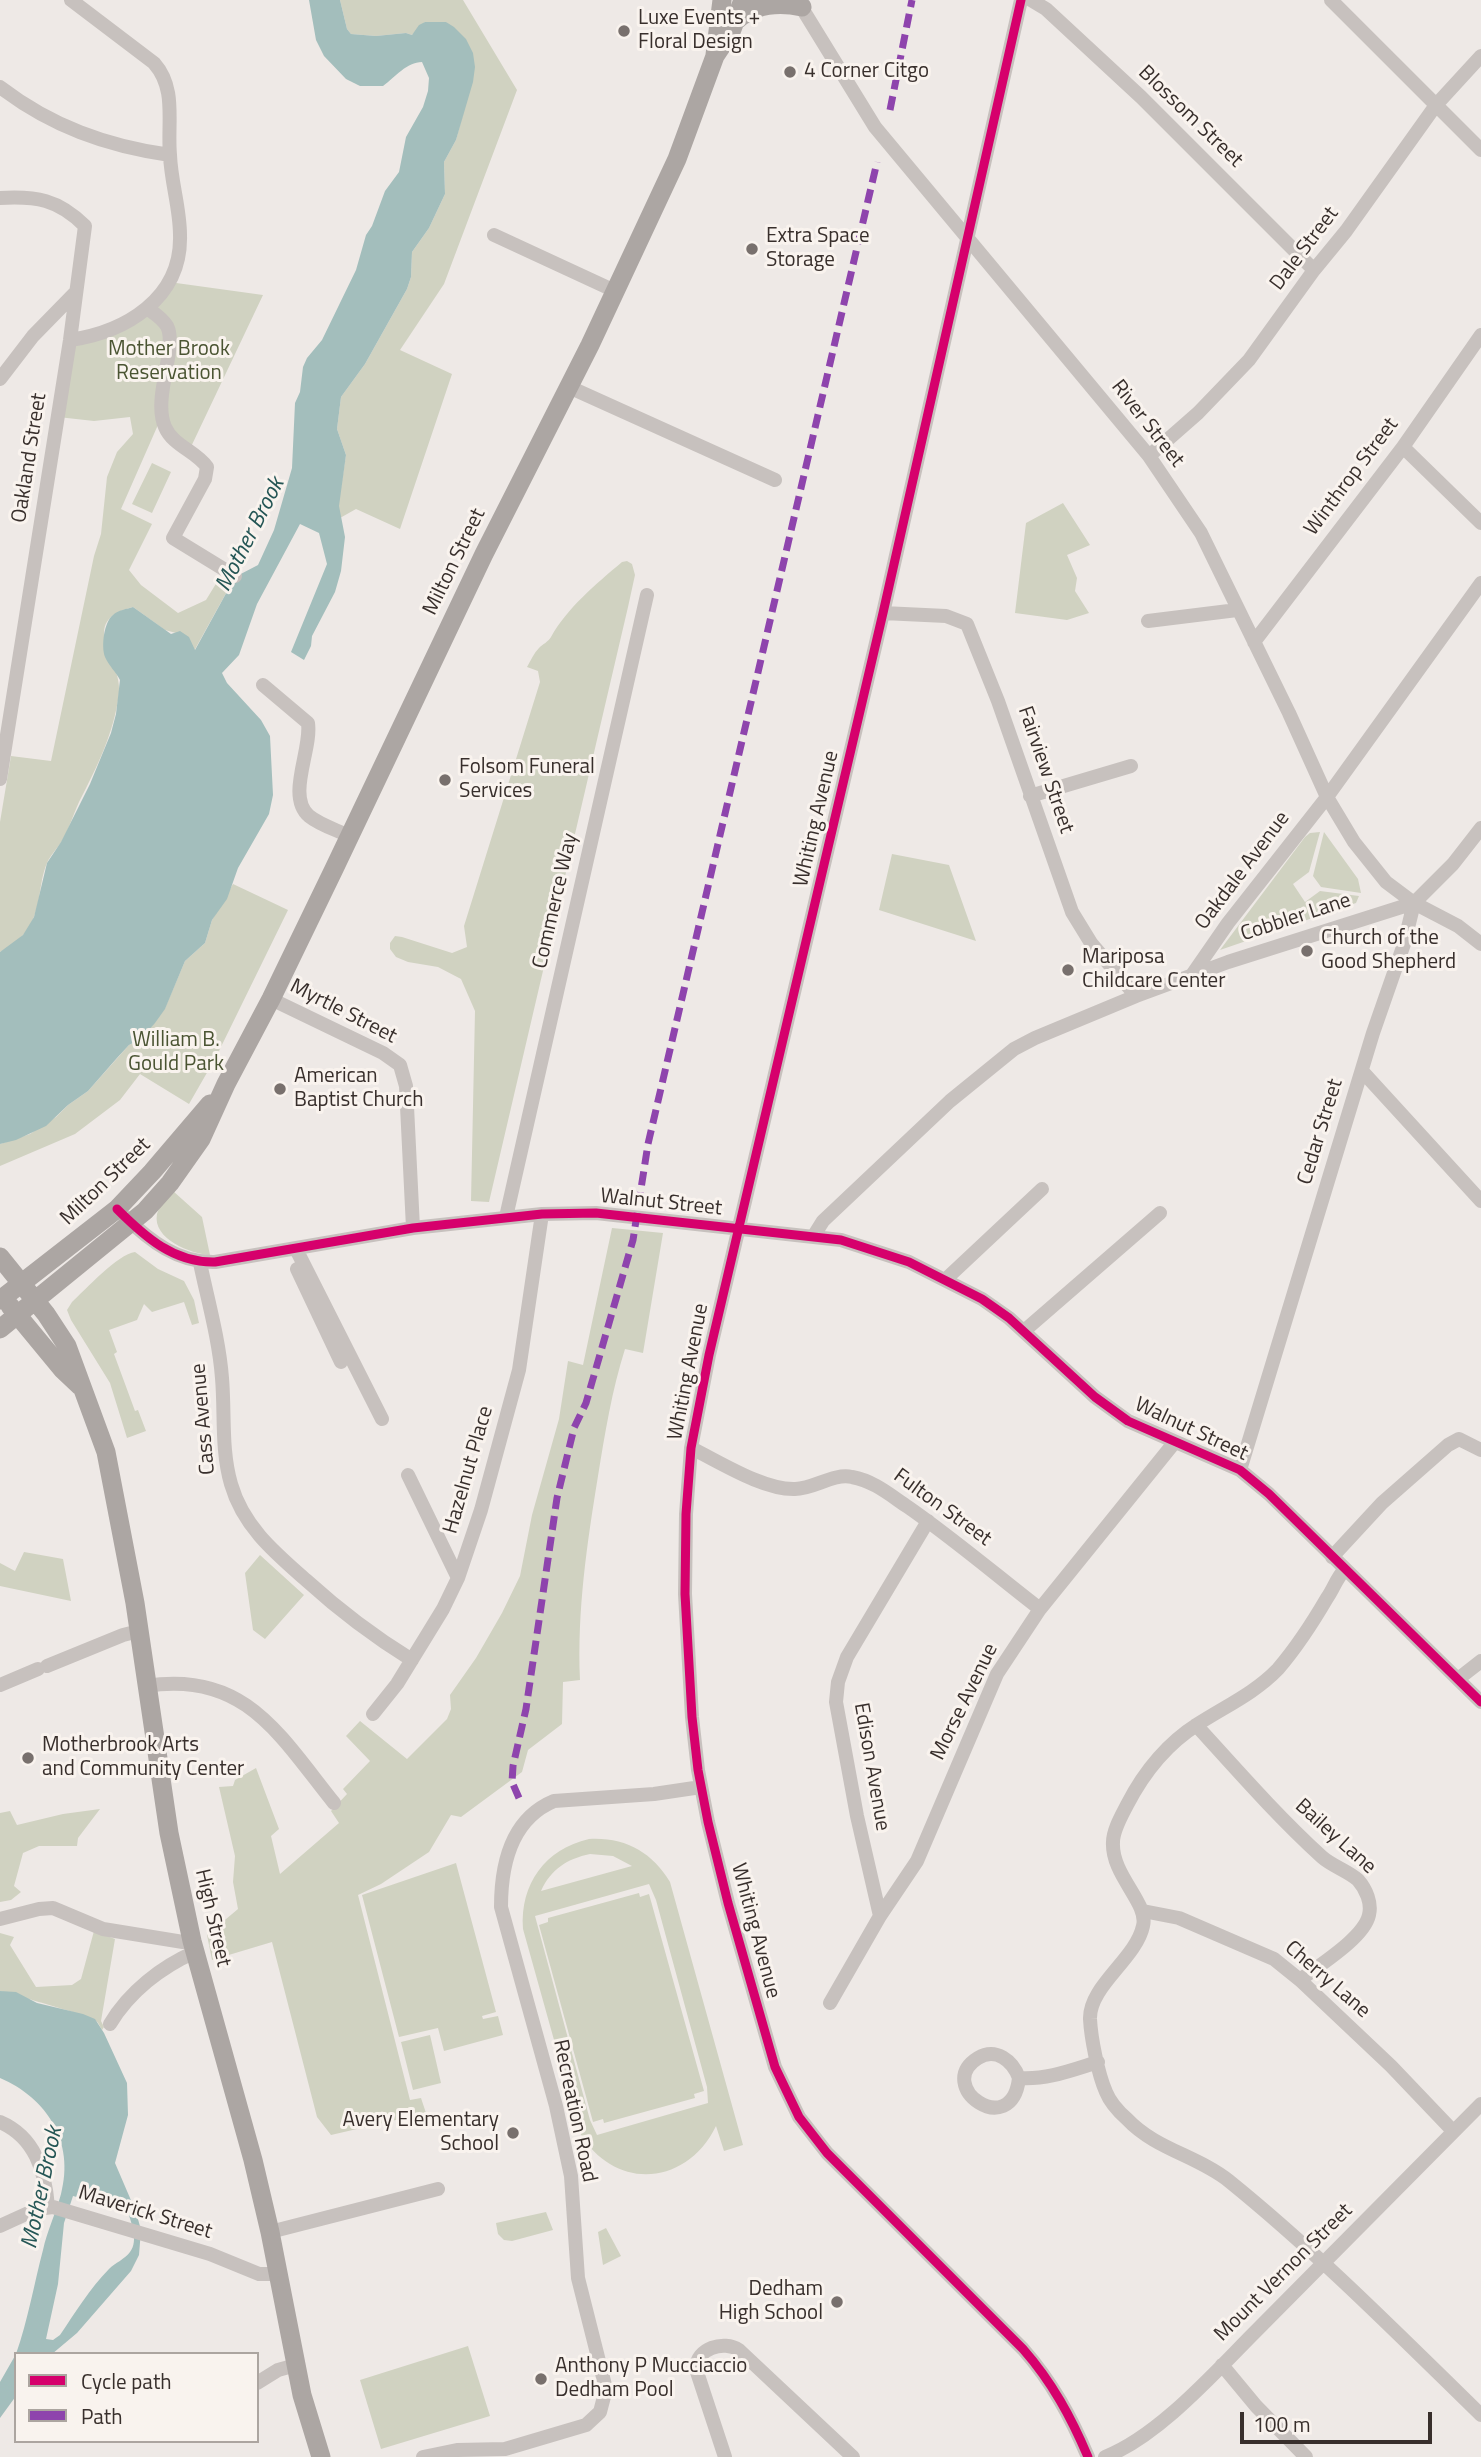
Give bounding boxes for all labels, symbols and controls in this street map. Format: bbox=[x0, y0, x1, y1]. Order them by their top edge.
place label: Luxe Events + Floral Design bbox=[638, 6, 760, 56]
marker: Luxe Events + Floral Design bbox=[616, 23, 632, 39]
place label: 4 Corner Citgo bbox=[804, 59, 929, 85]
street label: Blossom Street bbox=[1132, 61, 1248, 173]
marker: 4 Corner Citgo bbox=[782, 64, 798, 80]
street label: Dale Street bbox=[1265, 202, 1345, 296]
place label: Extra Space Storage bbox=[766, 224, 869, 274]
marker: Extra Space Storage bbox=[744, 241, 760, 257]
park label: Mother Brook Reservation bbox=[108, 337, 230, 387]
street label: River Street bbox=[1105, 375, 1189, 473]
street label: Oakland Street bbox=[7, 391, 53, 525]
street label: Winthrop Street bbox=[1299, 413, 1405, 541]
water label: Mother Brook bbox=[211, 473, 291, 597]
street label: Milton Street bbox=[418, 505, 492, 619]
street label: Fairview Street bbox=[1011, 703, 1079, 837]
street label: Whiting Avenue bbox=[789, 749, 845, 889]
place label: Folsom Funeral Services bbox=[459, 755, 595, 805]
marker: Folsom Funeral Services bbox=[437, 772, 453, 788]
street label: Oakdale Avenue bbox=[1190, 807, 1296, 935]
street label: Commerce Way bbox=[528, 831, 584, 971]
street label: Cobbler Lane bbox=[1238, 888, 1354, 948]
place label: Church of the Good Shepherd bbox=[1321, 926, 1456, 976]
marker: Church of the Good Shepherd bbox=[1299, 943, 1315, 959]
place label: Mariposa Childcare Center bbox=[1082, 945, 1225, 995]
marker: Mariposa Childcare Center bbox=[1060, 962, 1076, 978]
street label: Myrtle Street bbox=[285, 974, 401, 1050]
park label: William B. Gould Park bbox=[128, 1028, 224, 1078]
place label: American Baptist Church bbox=[294, 1064, 424, 1114]
street label: Cedar Street bbox=[1293, 1076, 1349, 1188]
marker: American Baptist Church bbox=[272, 1081, 288, 1097]
street label: Milton Street bbox=[56, 1133, 156, 1231]
street label: Walnut Street bbox=[599, 1184, 723, 1222]
street label: Whiting Avenue bbox=[663, 1301, 715, 1443]
street label: Cass Avenue bbox=[187, 1362, 221, 1476]
street label: Walnut Street bbox=[1130, 1393, 1252, 1467]
street label: Hazelnut Place bbox=[439, 1403, 499, 1537]
street label: Fulton Street bbox=[888, 1464, 996, 1552]
street label: Morse Avenue bbox=[926, 1640, 1004, 1764]
street label: Edison Avenue bbox=[847, 1701, 895, 1833]
place label: Motherbrook Arts and Community Center bbox=[42, 1733, 244, 1783]
marker: Motherbrook Arts and Community Center bbox=[20, 1750, 36, 1766]
street label: Bailey Lane bbox=[1289, 1794, 1381, 1880]
street label: Whiting Avenue bbox=[725, 1861, 785, 2001]
street label: High Street bbox=[189, 1867, 235, 1969]
street label: Cherry Lane bbox=[1279, 1936, 1375, 2024]
street label: Recreation Road bbox=[547, 2037, 601, 2185]
place label: Avery Elementary School bbox=[343, 2108, 499, 2158]
water label: Mother Brook bbox=[17, 2124, 69, 2252]
marker: Avery Elementary School bbox=[505, 2125, 521, 2141]
street label: Maverick Street bbox=[75, 2181, 215, 2245]
street label: Mount Vernon Street bbox=[1210, 2199, 1358, 2347]
place label: Dedham High School bbox=[719, 2277, 823, 2327]
marker: Dedham High School bbox=[829, 2294, 845, 2310]
legend bbox=[14, 2352, 259, 2443]
place label: Anthony P Mucciaccio Dedham Pool bbox=[555, 2354, 747, 2404]
text: Cycle path bbox=[81, 2365, 172, 2397]
marker: Anthony P Mucciaccio Dedham Pool bbox=[533, 2371, 549, 2387]
scale bar bbox=[1243, 2398, 1436, 2442]
text: Path bbox=[81, 2400, 123, 2432]
text: 100 m bbox=[1253, 2408, 1310, 2440]

